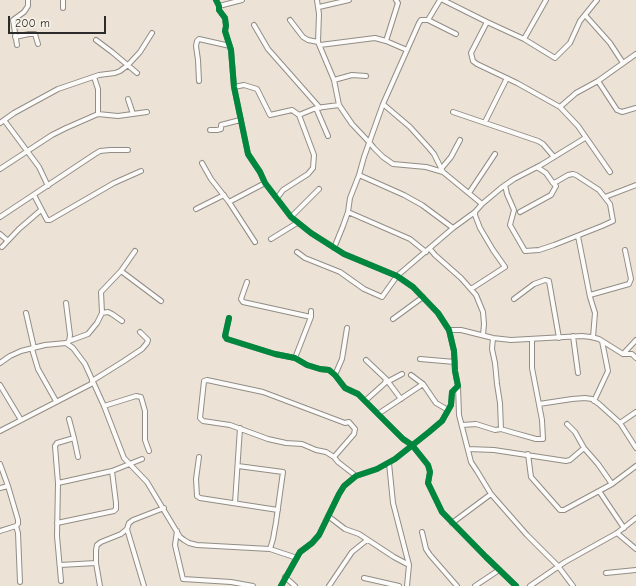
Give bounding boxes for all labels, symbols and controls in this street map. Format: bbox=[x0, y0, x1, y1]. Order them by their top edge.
scale bar bbox=[10, 8, 108, 34]
text: 200 m bbox=[15, 16, 50, 30]

